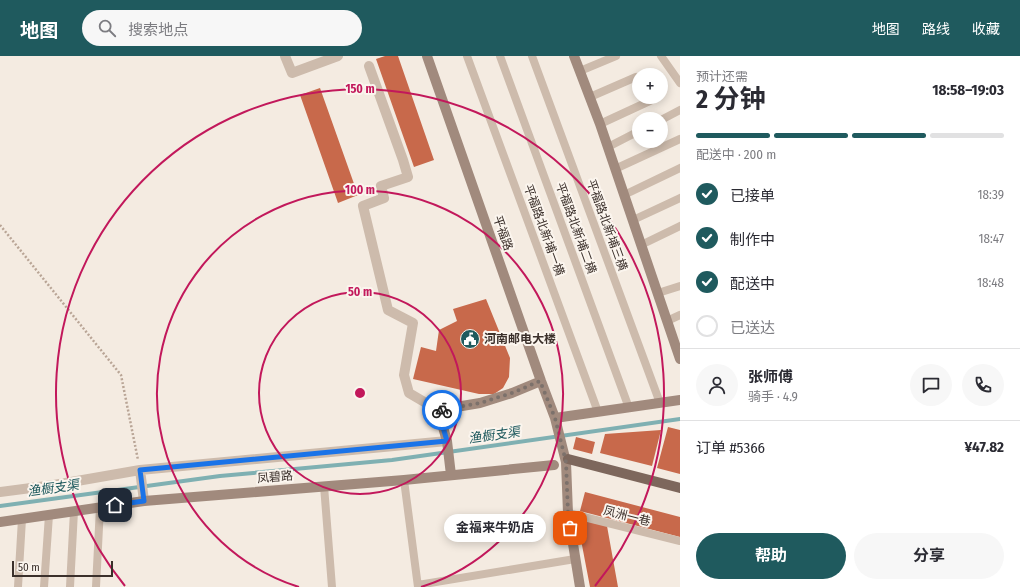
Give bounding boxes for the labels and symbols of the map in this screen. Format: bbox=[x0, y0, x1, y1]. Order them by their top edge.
text: 150 m bbox=[345, 82, 375, 96]
street label: 平福路北新埔三横 bbox=[584, 177, 630, 273]
street label: 平福路北新埔二横 bbox=[553, 180, 599, 276]
street label: 平福路北新埔一横 bbox=[521, 182, 567, 278]
text: 100 m bbox=[345, 183, 375, 197]
street label: 平福路 bbox=[491, 214, 515, 252]
text: 50 m bbox=[348, 285, 372, 299]
public building icon: 河南邮电大楼 bbox=[459, 328, 481, 350]
place label: 河南邮电大楼 bbox=[484, 332, 556, 346]
centre of rings bbox=[353, 386, 367, 400]
courier bbox=[422, 390, 462, 430]
water label: 渔橱支渠 bbox=[467, 424, 523, 446]
street label: 凤碧路 bbox=[256, 468, 294, 486]
water label: 渔橱支渠 bbox=[26, 477, 82, 499]
pin bbox=[98, 488, 132, 522]
street label: 凤洲一巷 bbox=[602, 503, 652, 529]
pin bbox=[553, 511, 587, 545]
callout: 金福来牛奶店 bbox=[444, 514, 546, 542]
scale bar bbox=[12, 559, 113, 578]

